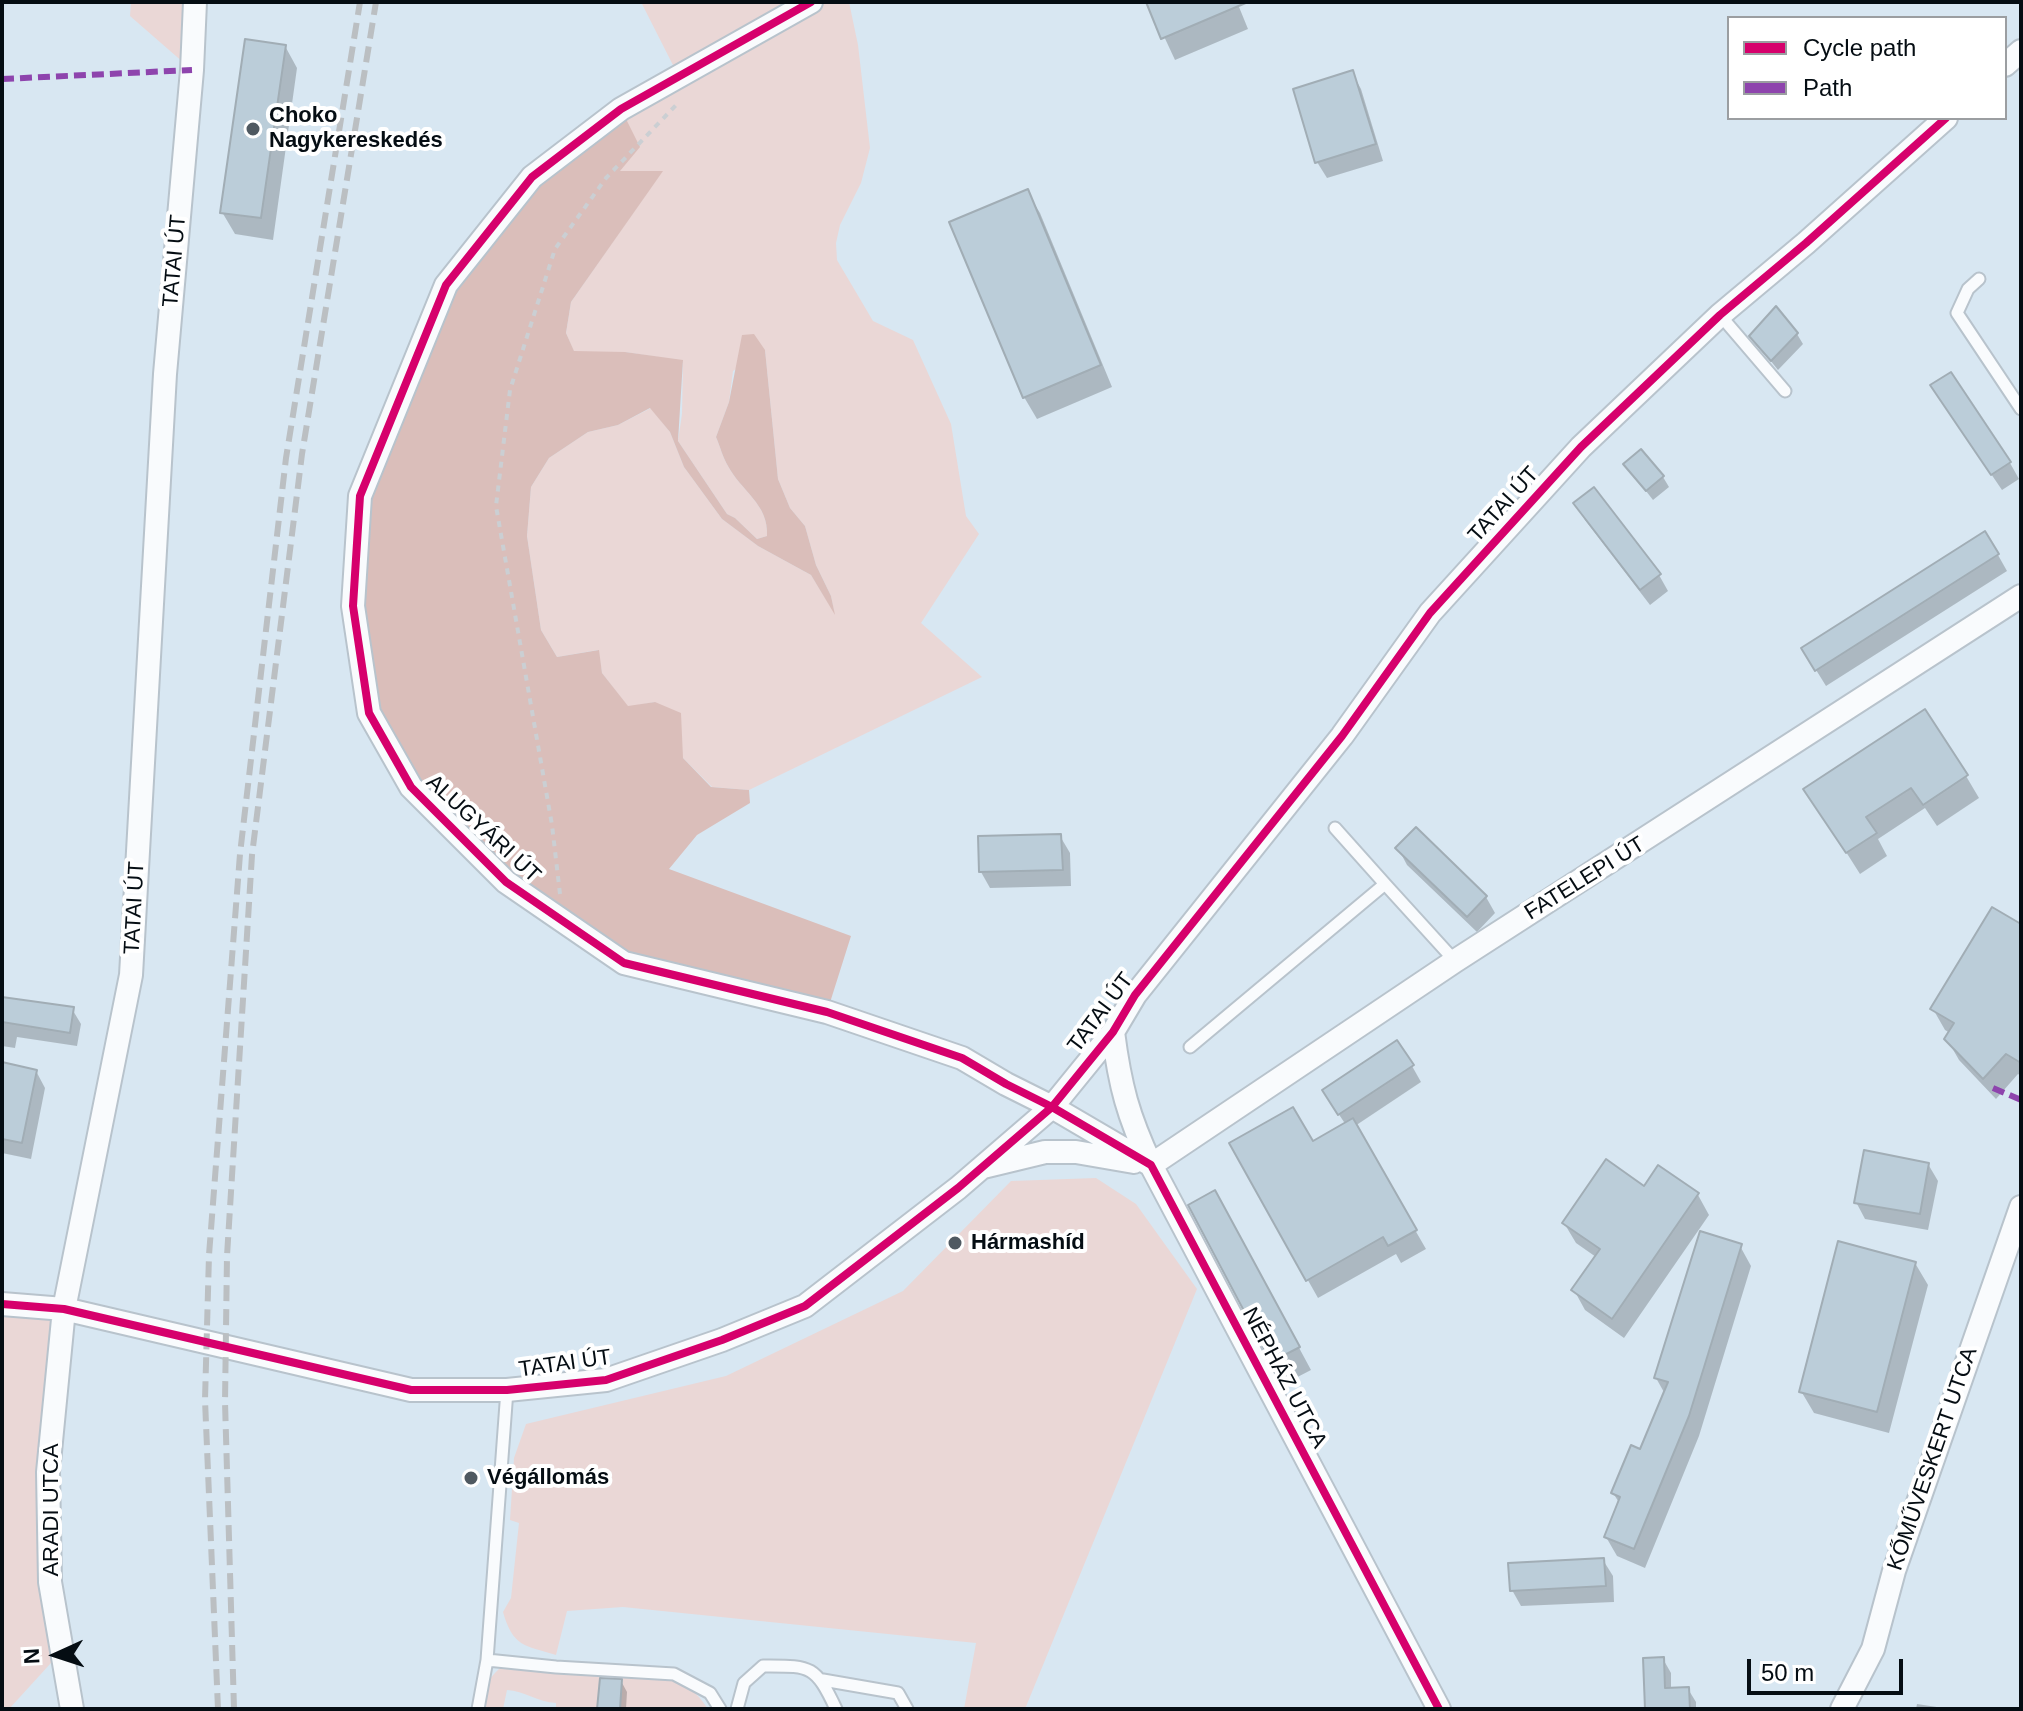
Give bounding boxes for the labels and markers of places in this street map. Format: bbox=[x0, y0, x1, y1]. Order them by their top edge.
place label: Choko Nagykereskedés bbox=[269, 103, 443, 154]
marker: Choko Nagykereskedés bbox=[244, 120, 262, 138]
place label: Hármashíd bbox=[971, 1230, 1085, 1256]
marker: Hármashíd bbox=[946, 1234, 964, 1252]
place label: Végállomás bbox=[487, 1465, 609, 1491]
marker: Végállomás bbox=[462, 1469, 480, 1487]

